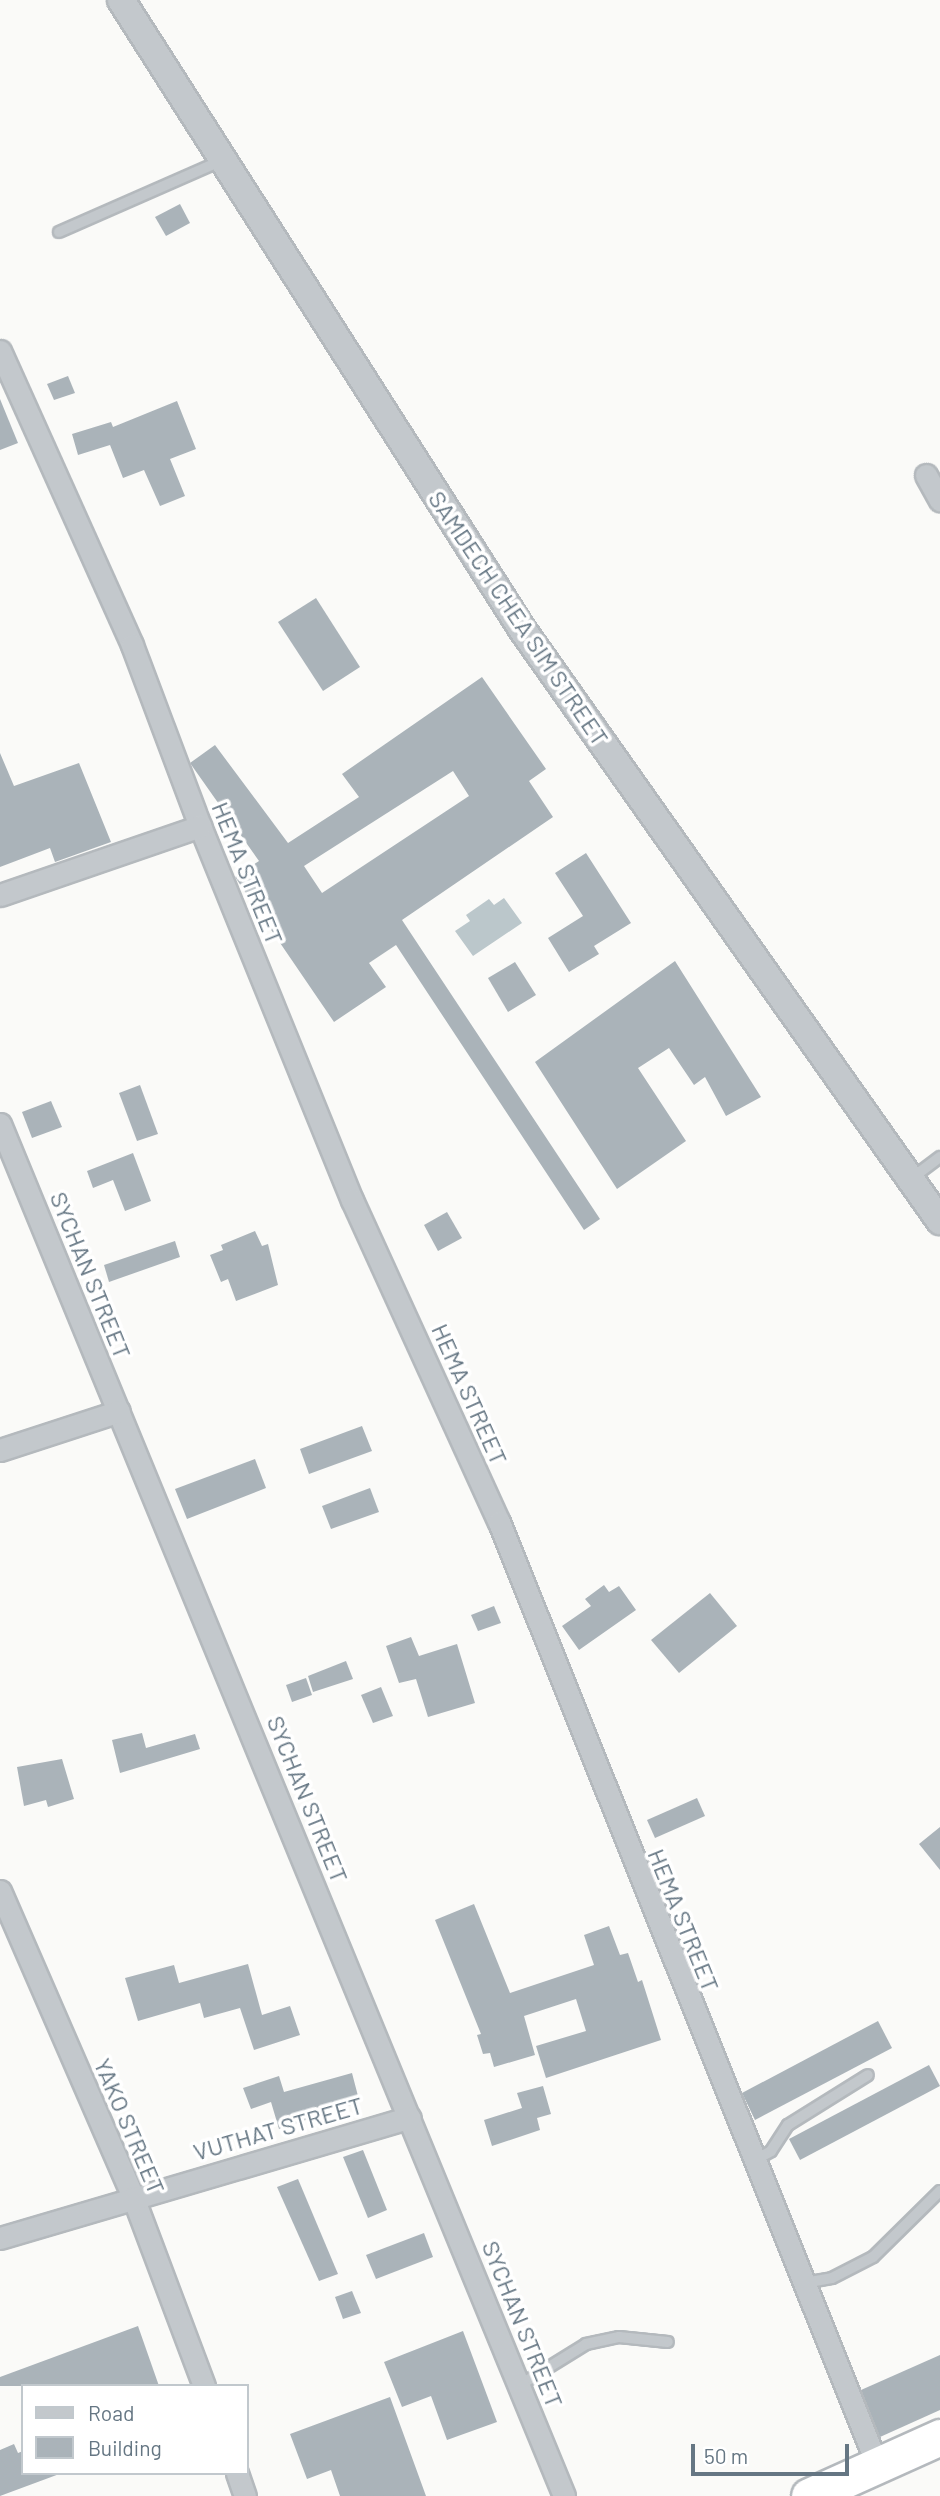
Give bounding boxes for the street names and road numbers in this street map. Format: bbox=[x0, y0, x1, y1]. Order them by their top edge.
street label: SAMDECH CHEA SIM STREET bbox=[423, 485, 615, 751]
street label: HEMA STREET bbox=[206, 797, 290, 949]
street label: SYCHAN STREET bbox=[44, 1187, 138, 1363]
street label: HEMA STREET bbox=[426, 1319, 514, 1469]
street label: SYCHAN STREET bbox=[261, 1711, 355, 1887]
street label: HEMA STREET bbox=[642, 1844, 726, 1996]
street label: YAKO STREET bbox=[88, 2054, 172, 2198]
street label: VUTHAT STREET bbox=[190, 2090, 366, 2166]
street label: SYCHAN STREET bbox=[476, 2236, 570, 2412]

